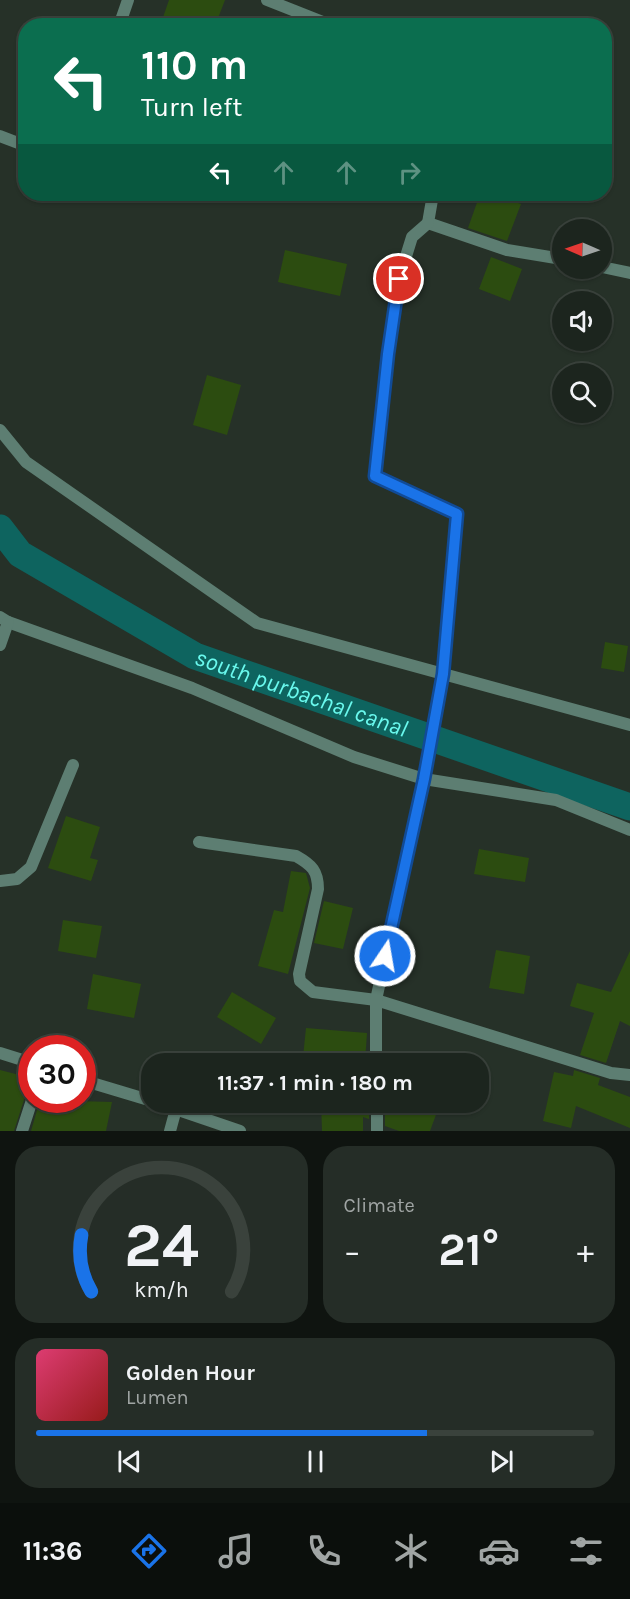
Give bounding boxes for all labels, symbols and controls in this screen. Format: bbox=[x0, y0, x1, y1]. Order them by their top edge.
text: 110 m bbox=[141, 40, 248, 90]
icon: left bbox=[42, 42, 120, 120]
text: Turn left bbox=[141, 91, 242, 123]
icon: left bbox=[204, 156, 237, 189]
icon: ahead bbox=[267, 156, 300, 189]
icon: ahead bbox=[330, 156, 363, 189]
icon: right bbox=[393, 156, 426, 189]
north arrow bbox=[552, 219, 612, 279]
map controls bbox=[552, 219, 612, 423]
pin bbox=[373, 253, 424, 304]
icon: arrive bbox=[382, 262, 415, 295]
button: sound bbox=[552, 291, 612, 351]
button: search bbox=[552, 363, 612, 423]
water label: south purbachal canal bbox=[191, 643, 412, 743]
position arrow bbox=[353, 924, 417, 988]
speed limit sign: 30 bbox=[18, 1035, 96, 1113]
text: 11:37 · 1 min · 180 m bbox=[217, 1070, 413, 1096]
text: Climate bbox=[344, 1194, 415, 1217]
text: 24 bbox=[124, 1209, 199, 1282]
text: 21° bbox=[438, 1224, 499, 1276]
text: − bbox=[344, 1232, 361, 1270]
text: + bbox=[577, 1232, 594, 1270]
text: km/h bbox=[134, 1277, 188, 1302]
text: Golden Hour bbox=[126, 1360, 255, 1386]
text: Lumen bbox=[126, 1386, 189, 1409]
icon: previous bbox=[113, 1445, 146, 1478]
icon: pause bbox=[299, 1445, 332, 1478]
icon: next bbox=[485, 1445, 518, 1478]
icon: directions bbox=[128, 1530, 170, 1572]
icon: music bbox=[215, 1530, 257, 1572]
icon: phone bbox=[303, 1530, 345, 1572]
icon: climate bbox=[390, 1530, 432, 1572]
icon: car bbox=[478, 1530, 520, 1572]
icon: filters bbox=[565, 1530, 607, 1572]
text: 11:36 bbox=[23, 1535, 82, 1567]

